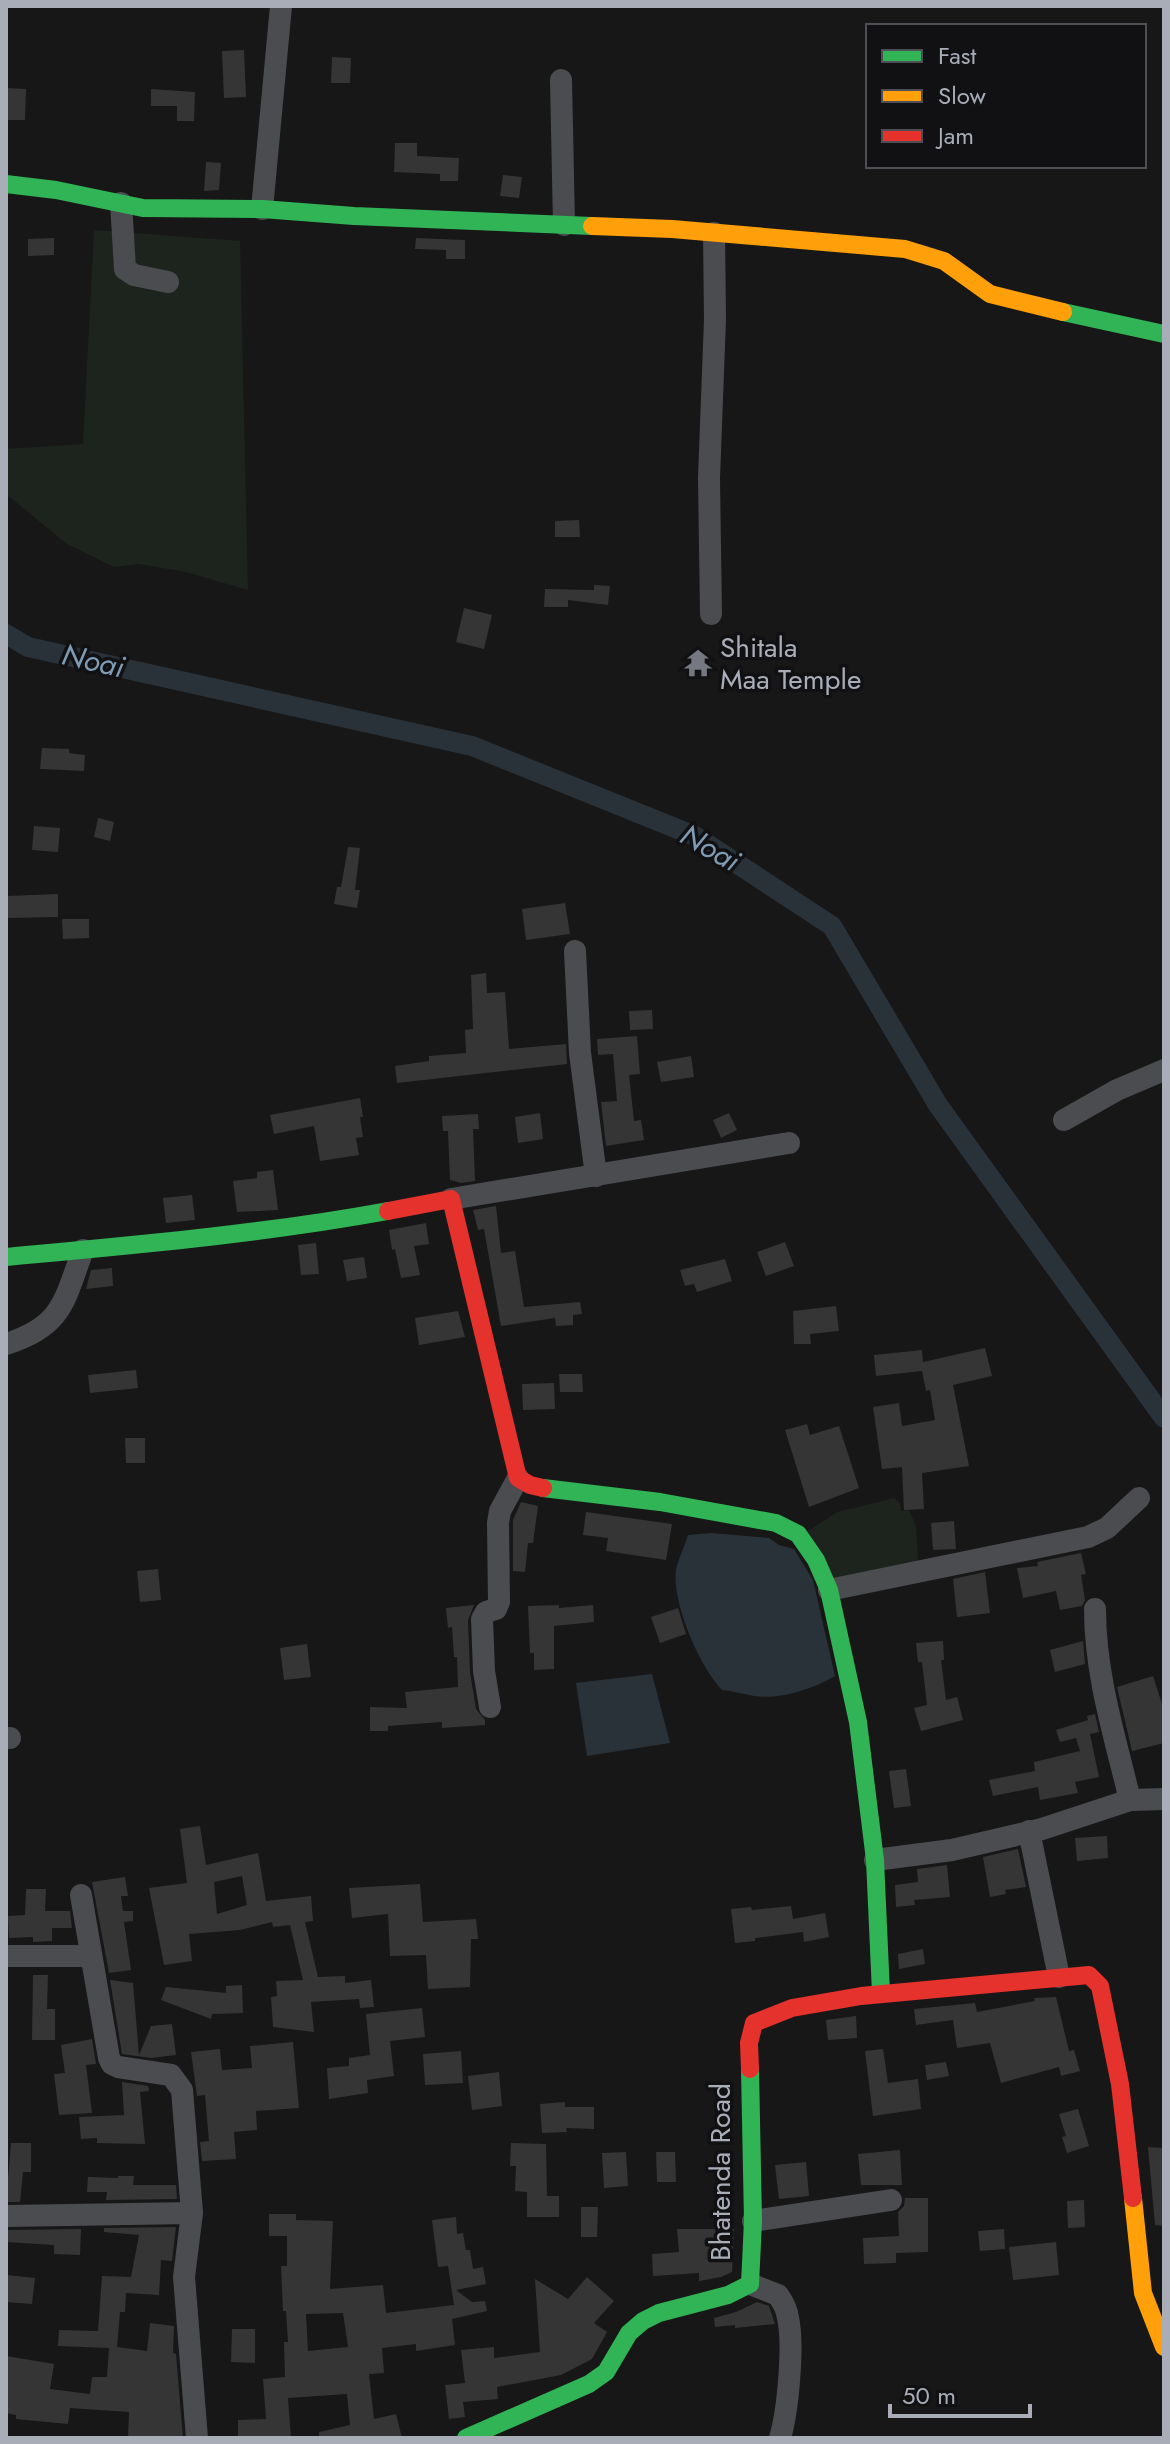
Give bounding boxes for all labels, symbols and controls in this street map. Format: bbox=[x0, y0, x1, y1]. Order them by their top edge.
legend bbox=[866, 24, 1146, 168]
text: Fast bbox=[938, 38, 976, 73]
text: Slow bbox=[938, 78, 986, 113]
text: Jam bbox=[935, 118, 974, 153]
place label: Shitala Maa Temple bbox=[720, 627, 861, 700]
water label: Noai bbox=[58, 633, 129, 689]
temple icon: Shitala Maa Temple bbox=[683, 648, 713, 678]
water label: Noai bbox=[672, 813, 748, 882]
street label: Bhatenda Road bbox=[700, 2083, 741, 2261]
scale bar bbox=[890, 2368, 1030, 2418]
text: 50 m bbox=[902, 2378, 956, 2413]

